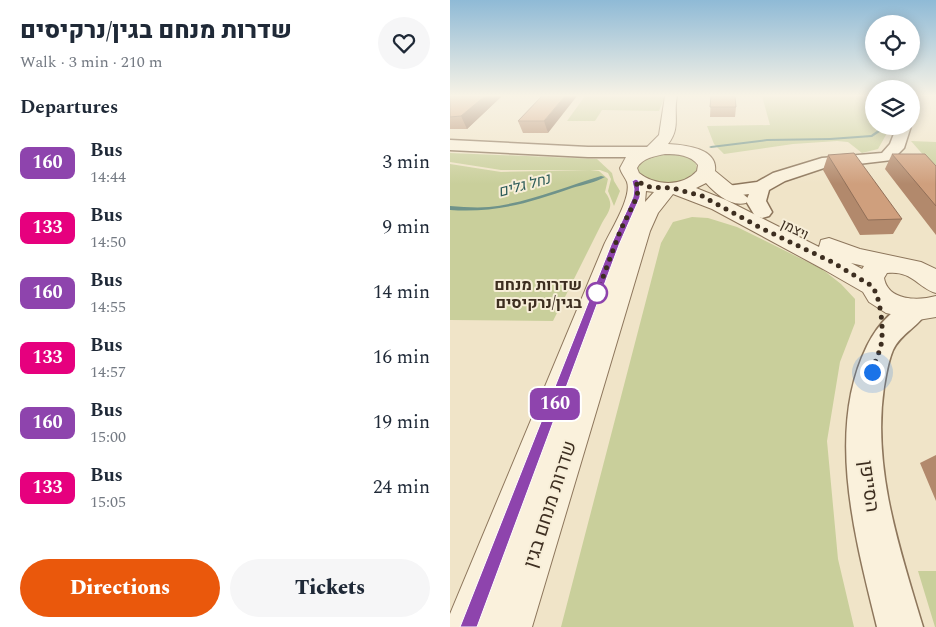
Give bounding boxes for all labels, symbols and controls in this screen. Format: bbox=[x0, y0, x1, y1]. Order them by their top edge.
text: שדרות מנחם בגין/נרקיסים bbox=[20, 13, 292, 49]
map controls bbox=[865, 15, 920, 135]
button: locate bbox=[865, 15, 920, 70]
button: heart bbox=[378, 17, 430, 69]
text: Walk · 3 min · 210 m bbox=[20, 50, 163, 74]
button: layers bbox=[865, 80, 920, 135]
text: Departures bbox=[20, 93, 118, 122]
text: Bus bbox=[90, 136, 123, 165]
text: 3 min bbox=[382, 148, 430, 177]
text: 160 bbox=[32, 149, 63, 176]
text: 14:44 bbox=[90, 165, 126, 189]
water label: נחל גלים bbox=[495, 167, 554, 203]
text: Bus bbox=[90, 201, 123, 230]
text: 9 min bbox=[382, 213, 430, 242]
text: 133 bbox=[32, 214, 63, 241]
street label: ויצמן bbox=[777, 214, 812, 245]
text: 14:50 bbox=[90, 230, 126, 254]
text: Bus bbox=[90, 266, 123, 295]
place label: שדרות מנחם בגין/נרקיסים bbox=[494, 273, 582, 315]
text: 14 min bbox=[373, 278, 430, 307]
text: 160 bbox=[32, 279, 63, 306]
marker: שדרות מנחם בגין/נרקיסים bbox=[586, 282, 608, 304]
text: 14:55 bbox=[90, 295, 126, 319]
text: Bus bbox=[90, 331, 123, 360]
text: 16 min bbox=[373, 343, 430, 372]
text: 133 bbox=[32, 344, 63, 371]
text: 14:57 bbox=[90, 360, 126, 384]
your location bbox=[860, 360, 885, 385]
line badge: 160 bbox=[526, 388, 584, 420]
text: 160 bbox=[540, 390, 570, 417]
text: Bus bbox=[90, 396, 123, 425]
text: 19 min bbox=[373, 408, 430, 437]
text: 160 bbox=[32, 409, 63, 436]
text: 15:00 bbox=[90, 425, 126, 449]
street label: שדרות מנחם בגין bbox=[516, 437, 585, 572]
street label: הסייפן bbox=[851, 458, 887, 514]
text: Bus bbox=[90, 461, 123, 490]
text: 24 min bbox=[373, 473, 430, 502]
text: 133 bbox=[32, 474, 63, 501]
text: 15:05 bbox=[90, 490, 126, 514]
button: Directions bbox=[20, 559, 220, 617]
button: Tickets bbox=[230, 559, 430, 617]

